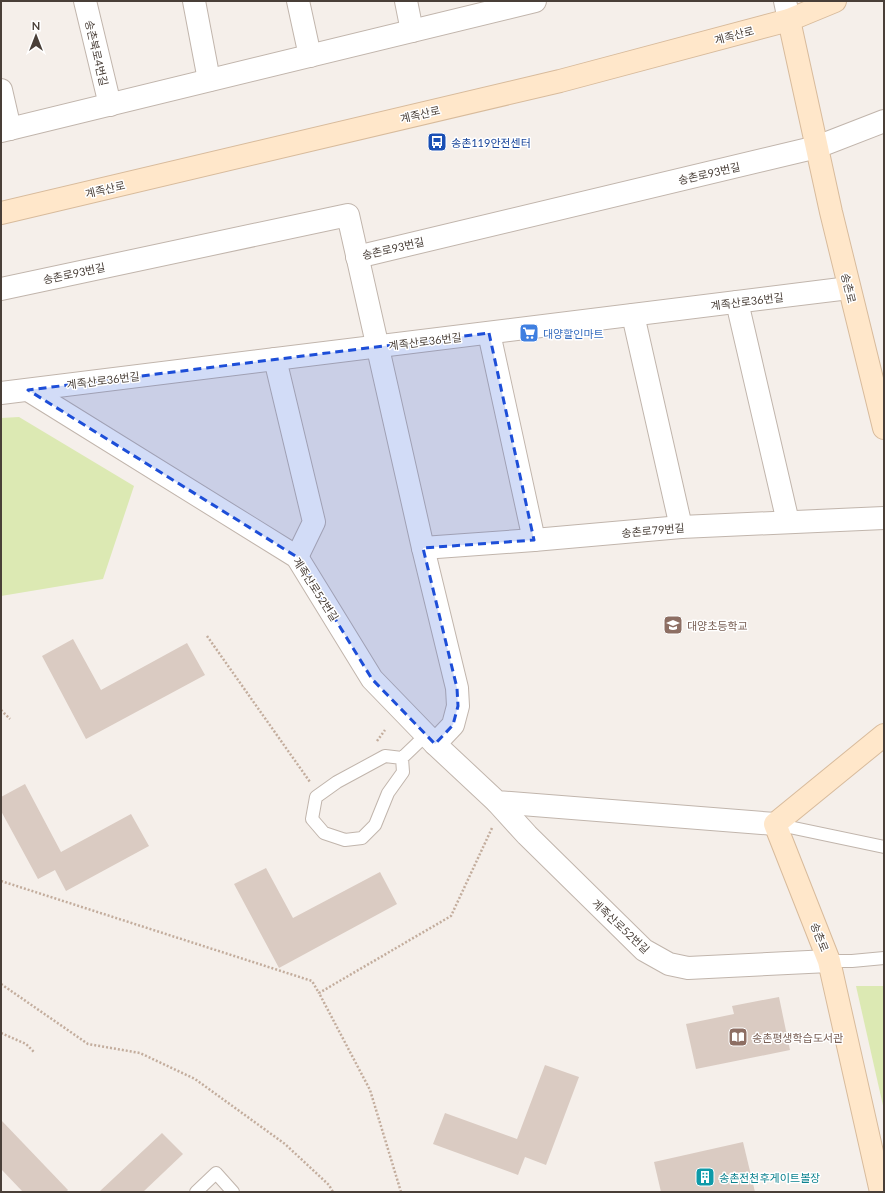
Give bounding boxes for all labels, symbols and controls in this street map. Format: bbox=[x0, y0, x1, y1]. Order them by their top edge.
north arrow bbox=[16, 16, 56, 56]
text: N bbox=[32, 19, 40, 32]
street label: 송촌북로4번길 bbox=[83, 19, 111, 87]
street label: 계족산로 bbox=[713, 23, 755, 47]
street label: 계족산로 bbox=[399, 103, 441, 125]
bus stop icon: 송촌119안전센터 bbox=[426, 131, 448, 153]
place label: 송촌119안전센터 bbox=[451, 136, 531, 149]
street label: 송촌로93번길 bbox=[677, 160, 741, 186]
street label: 계족산로 bbox=[84, 178, 126, 200]
street label: 송촌로93번길 bbox=[361, 235, 425, 261]
street label: 송촌로93번길 bbox=[42, 260, 106, 286]
street label: 송촌로 bbox=[839, 272, 859, 304]
street label: 계족산로36번길 bbox=[710, 290, 784, 312]
supermarket icon: 대양할인마트 bbox=[518, 322, 540, 344]
place label: 대양할인마트 bbox=[543, 327, 604, 340]
street label: 계족산로36번길 bbox=[388, 330, 462, 352]
street label: 계족산로36번길 bbox=[66, 369, 140, 391]
street label: 송촌로79번길 bbox=[621, 521, 685, 539]
street label: 계족산로52번길 bbox=[291, 555, 341, 623]
school or university icon: 대양초등학교 bbox=[662, 614, 684, 636]
place label: 대양초등학교 bbox=[687, 619, 748, 632]
street label: 계족산로52번길 bbox=[590, 896, 652, 956]
street label: 송촌로 bbox=[808, 920, 832, 954]
library icon: 송촌평생학습도서관 bbox=[727, 1026, 749, 1048]
place label: 송촌평생학습도서관 bbox=[752, 1031, 843, 1044]
building icon: 송촌전천후게이트볼장 bbox=[694, 1166, 716, 1188]
place label: 송촌전천후게이트볼장 bbox=[719, 1171, 820, 1184]

